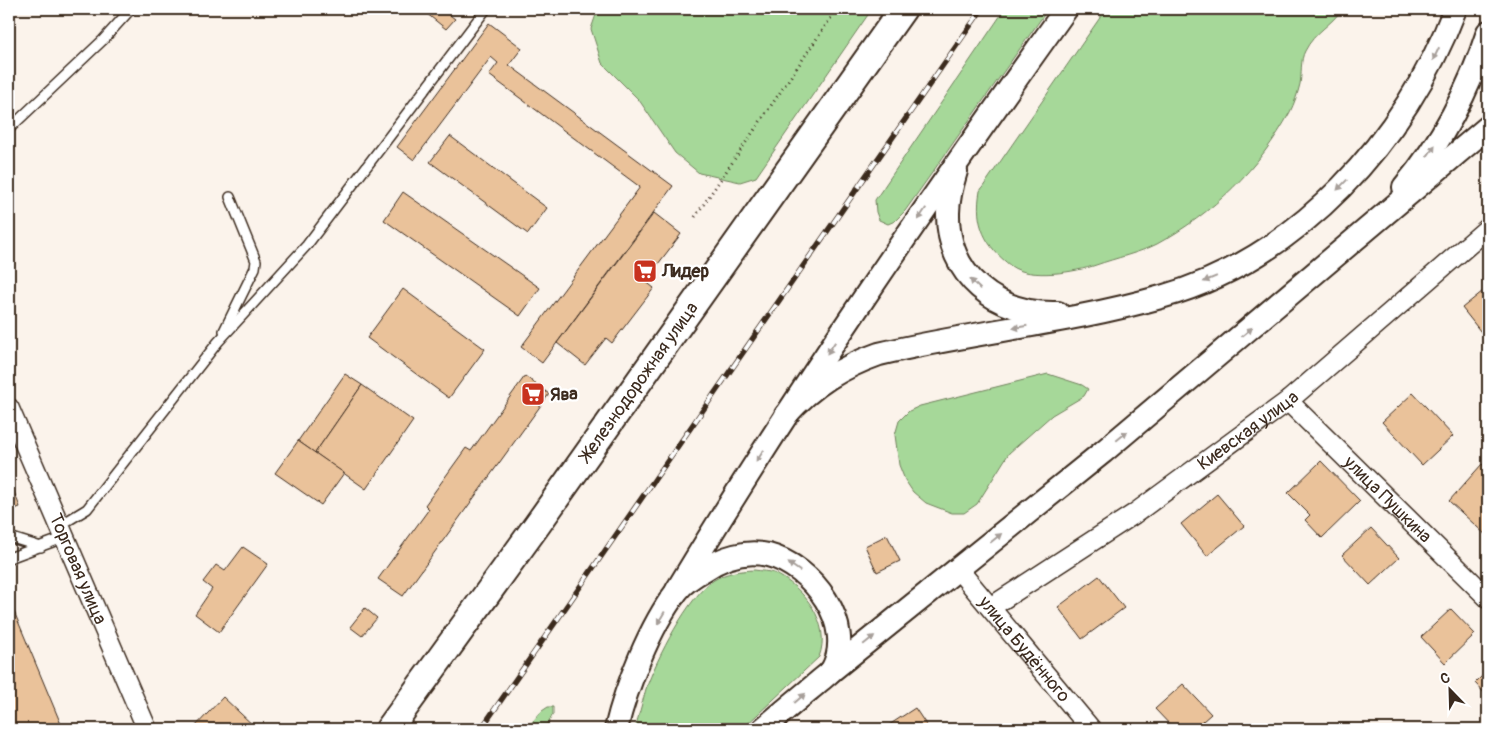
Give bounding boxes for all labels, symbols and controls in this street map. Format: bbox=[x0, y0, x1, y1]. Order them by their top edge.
one-way arrow bbox=[1432, 47, 1440, 61]
one-way arrow bbox=[1426, 144, 1436, 157]
one-way arrow bbox=[1337, 179, 1349, 191]
one-way arrow bbox=[917, 207, 927, 220]
supermarket icon: Лидер bbox=[632, 258, 658, 284]
place label: Лидер bbox=[661, 260, 709, 283]
one-way arrow bbox=[1203, 275, 1217, 283]
one-way arrow bbox=[969, 278, 981, 290]
street label: Железнодорожная улица bbox=[573, 298, 704, 468]
one-way arrow bbox=[1011, 323, 1027, 331]
one-way arrow bbox=[1240, 326, 1253, 337]
one-way arrow bbox=[826, 342, 836, 355]
supermarket icon: Ява bbox=[520, 381, 546, 407]
place label: Ява bbox=[550, 383, 578, 406]
street label: Киевская улица bbox=[1193, 386, 1304, 476]
one-way arrow bbox=[1116, 430, 1128, 442]
one-way arrow bbox=[755, 449, 764, 462]
street label: улица Пушкина bbox=[1338, 450, 1436, 548]
street label: Торговая улица bbox=[44, 510, 112, 628]
one-way arrow bbox=[989, 533, 1002, 544]
one-way arrow bbox=[787, 562, 800, 572]
street label: улица Будённого bbox=[973, 591, 1075, 707]
one-way arrow bbox=[657, 611, 665, 626]
one-way arrow bbox=[863, 635, 876, 646]
north arrow bbox=[1424, 666, 1474, 716]
text: С bbox=[1438, 669, 1453, 688]
one-way arrow bbox=[793, 692, 806, 703]

